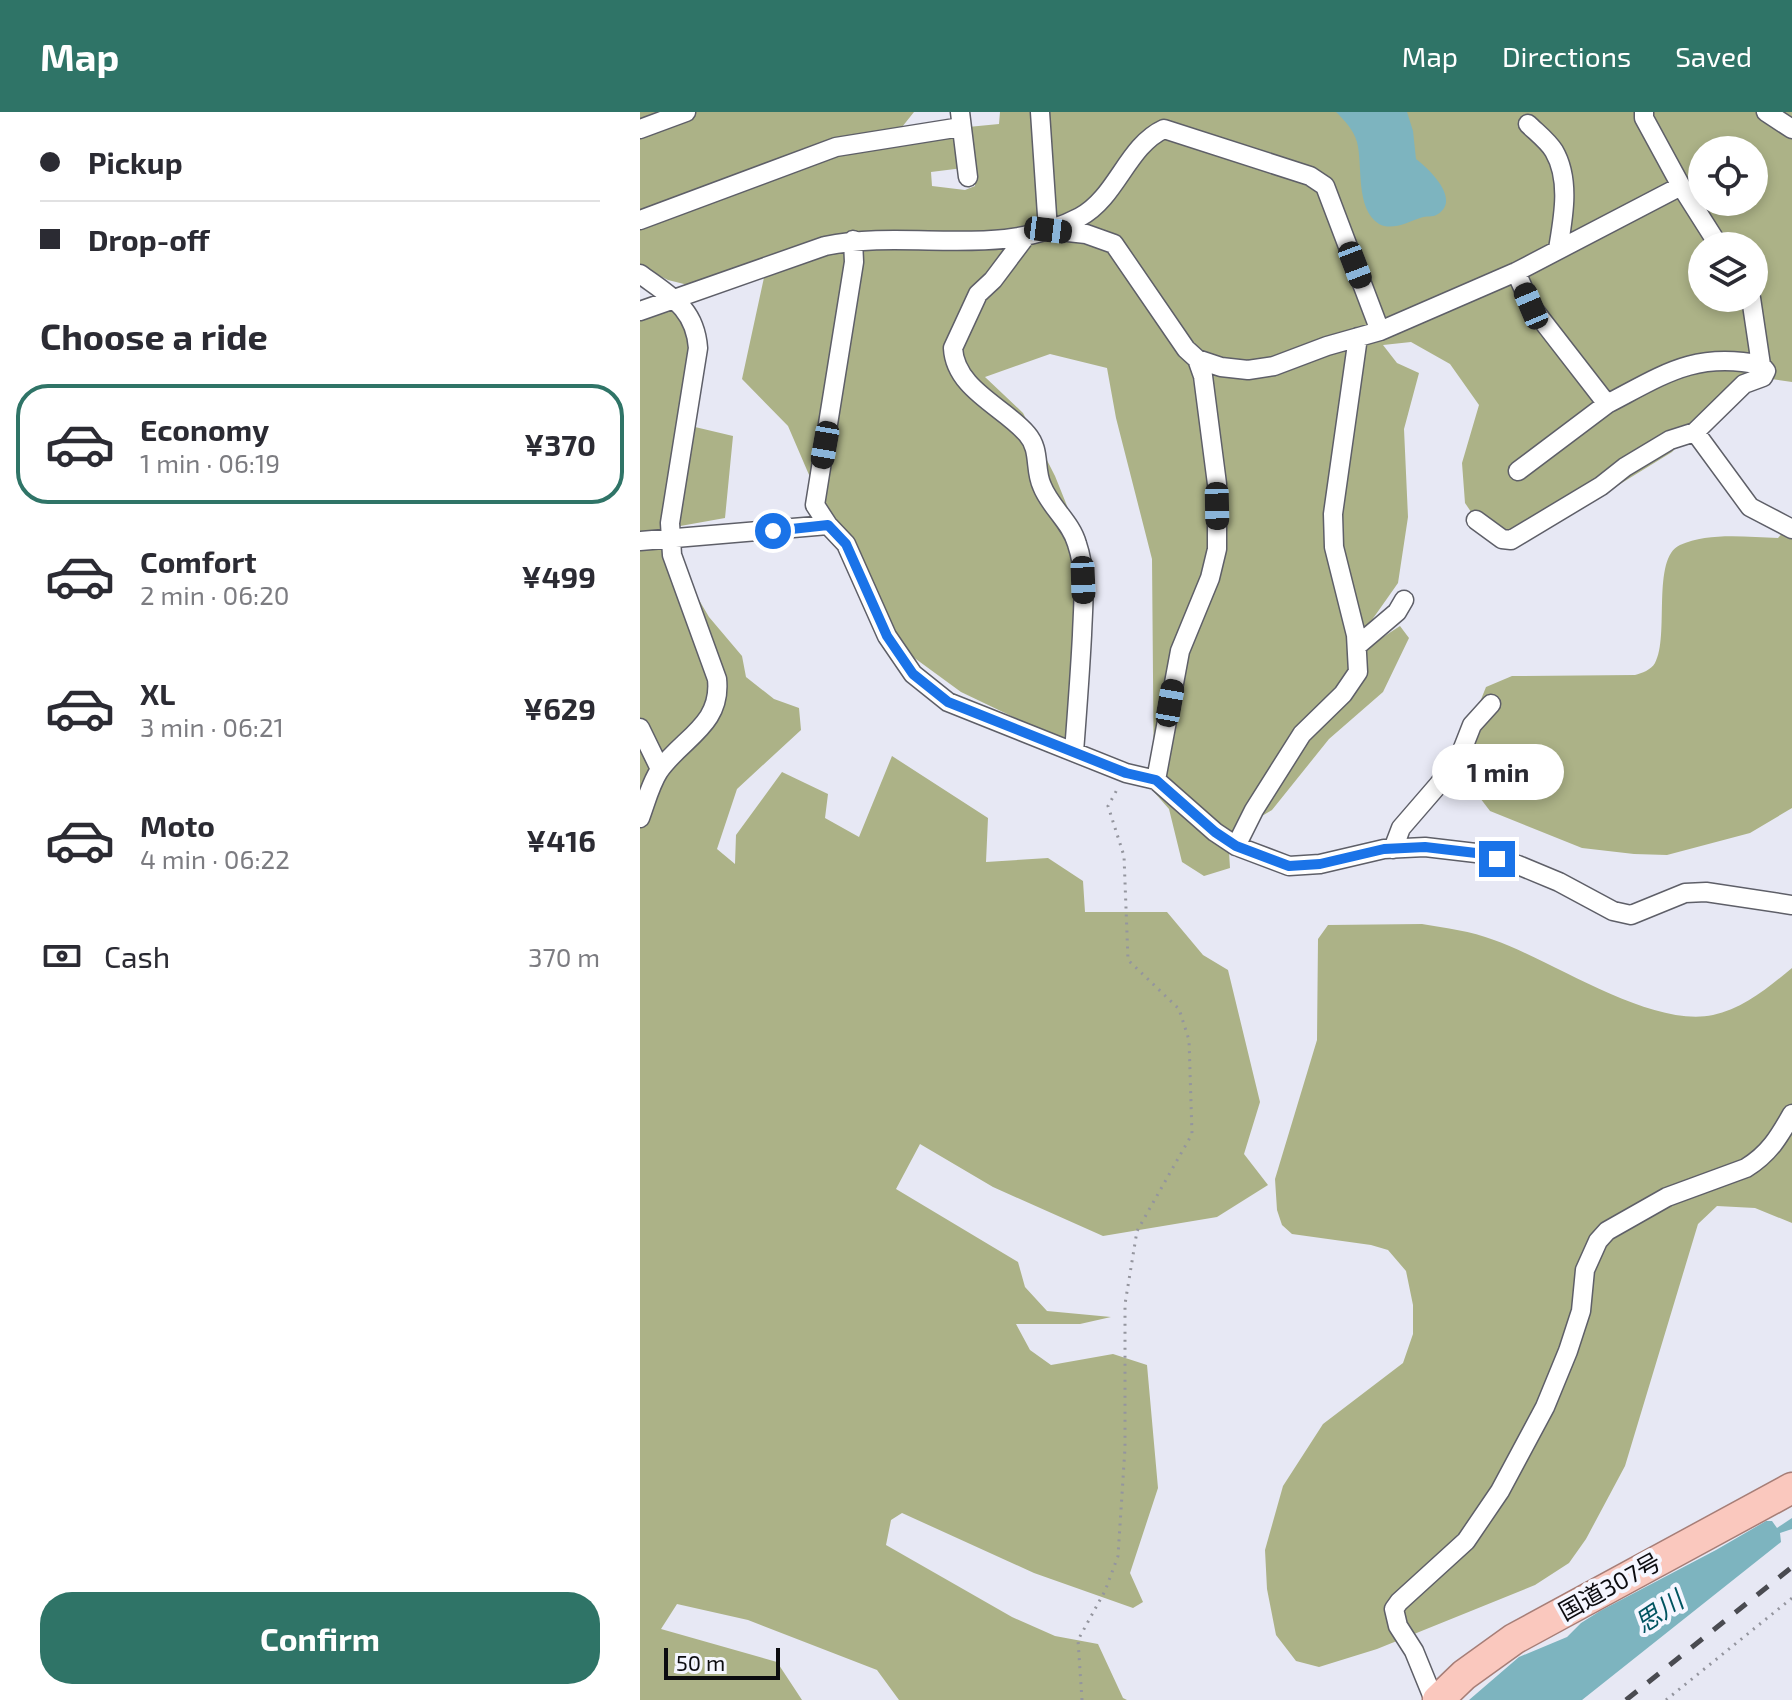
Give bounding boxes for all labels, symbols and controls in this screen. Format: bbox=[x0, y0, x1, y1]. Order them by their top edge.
text: Map bbox=[40, 33, 119, 79]
text: Map bbox=[1402, 39, 1458, 73]
text: Directions bbox=[1502, 39, 1631, 73]
text: Saved bbox=[1675, 39, 1752, 73]
map controls bbox=[1688, 136, 1768, 312]
button: locate bbox=[1688, 136, 1768, 216]
text: Pickup bbox=[88, 144, 183, 180]
car bbox=[1023, 215, 1073, 245]
text: Drop-off bbox=[88, 221, 210, 257]
button: layers bbox=[1688, 232, 1768, 312]
car bbox=[1335, 238, 1375, 292]
car bbox=[1511, 279, 1551, 333]
text: Choose a ride bbox=[40, 314, 268, 357]
icon: car bbox=[44, 408, 116, 480]
text: Economy bbox=[140, 411, 269, 447]
car bbox=[809, 419, 841, 471]
text: ¥370 bbox=[524, 426, 596, 462]
text: 1 min · 06:19 bbox=[140, 447, 280, 478]
car bbox=[1205, 482, 1229, 530]
route start bbox=[755, 513, 791, 549]
icon: car bbox=[44, 540, 116, 612]
text: Comfort bbox=[140, 543, 257, 579]
car bbox=[1070, 556, 1096, 604]
text: ¥499 bbox=[522, 558, 596, 594]
text: 2 min · 06:20 bbox=[140, 579, 289, 610]
icon: car bbox=[44, 672, 116, 744]
text: XL bbox=[140, 675, 175, 711]
car bbox=[1154, 677, 1186, 729]
text: ¥629 bbox=[523, 690, 596, 726]
text: 3 min · 06:21 bbox=[140, 711, 284, 742]
callout: 1 min bbox=[1431, 743, 1563, 799]
text: 1 min bbox=[1467, 756, 1529, 787]
icon: car bbox=[44, 804, 116, 876]
text: Moto bbox=[140, 807, 215, 843]
text: ¥416 bbox=[526, 822, 596, 858]
route end bbox=[1479, 841, 1515, 877]
text: 4 min · 06:22 bbox=[140, 843, 290, 874]
icon: cash bbox=[40, 934, 84, 978]
text: Cash bbox=[104, 938, 170, 974]
text: 370 m bbox=[528, 941, 600, 972]
street label: 国道307号 bbox=[1553, 1546, 1665, 1626]
water label: 思川 bbox=[1628, 1582, 1691, 1638]
button: Confirm bbox=[40, 1592, 600, 1684]
scale bar bbox=[664, 1644, 780, 1680]
text: 50 m bbox=[676, 1649, 725, 1675]

